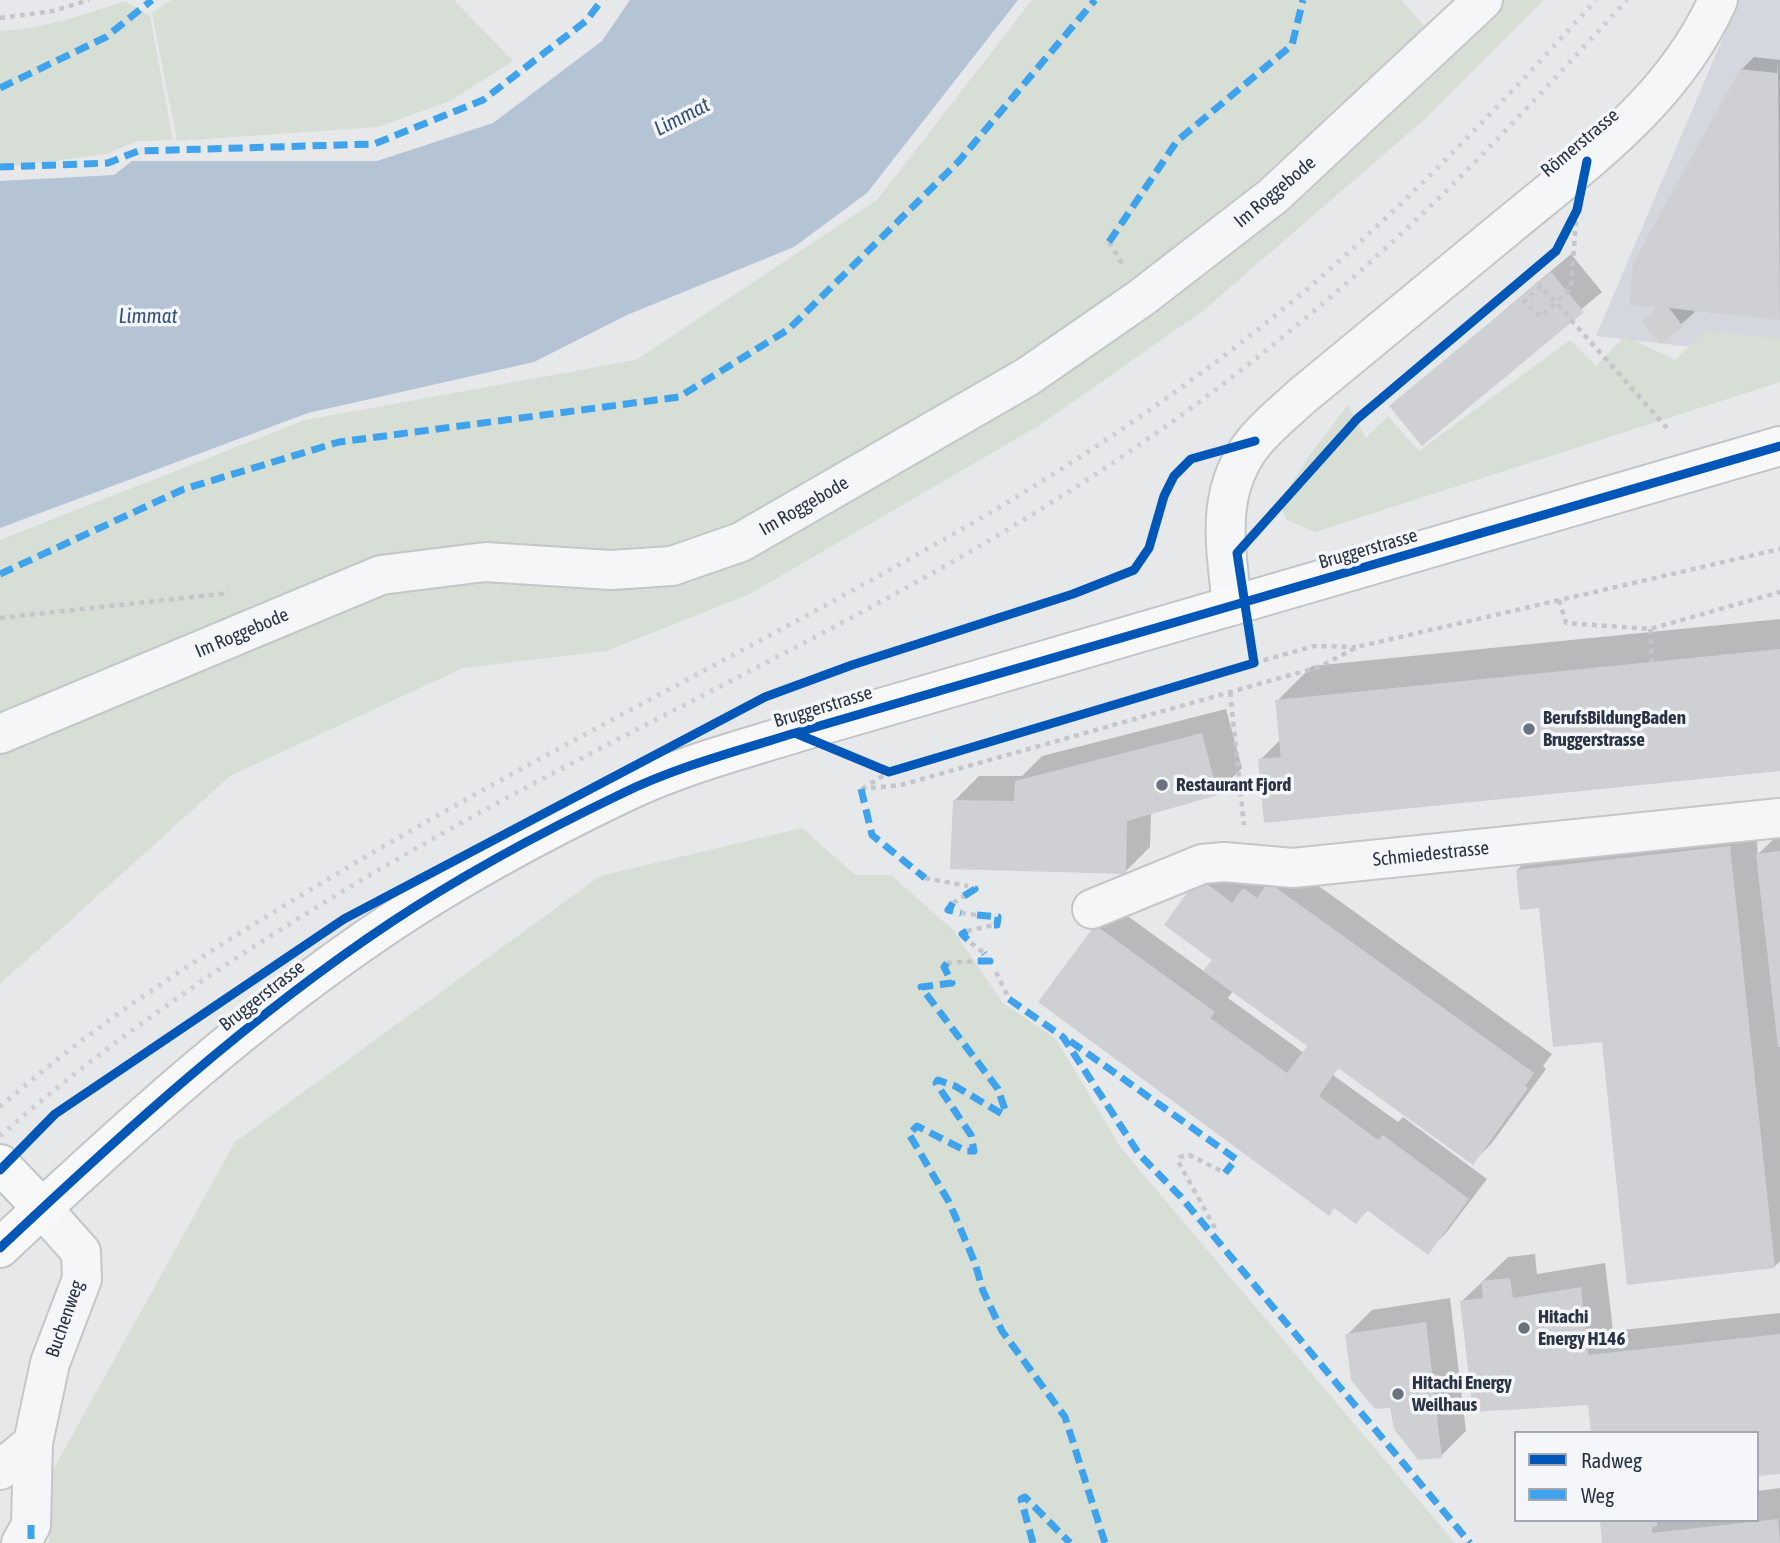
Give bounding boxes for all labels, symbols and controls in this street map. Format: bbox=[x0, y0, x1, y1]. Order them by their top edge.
water label: Limmat bbox=[650, 92, 714, 142]
street label: Römerstrasse bbox=[1536, 104, 1624, 182]
street label: Im Roggebode bbox=[1230, 151, 1320, 233]
water label: Limmat bbox=[118, 303, 178, 329]
street label: Im Roggebode bbox=[755, 471, 853, 541]
street label: Bruggerstrasse bbox=[1316, 524, 1420, 574]
street label: Im Roggebode bbox=[192, 603, 292, 663]
street label: Bruggerstrasse bbox=[771, 681, 875, 733]
place label: BerufsBildungBaden Bruggerstrasse bbox=[1543, 707, 1686, 751]
marker: BerufsBildungBaden Bruggerstrasse bbox=[1521, 721, 1537, 737]
place label: Restaurant Fjord bbox=[1176, 774, 1291, 796]
marker: Restaurant Fjord bbox=[1154, 777, 1170, 793]
street label: Schmiedestrasse bbox=[1372, 837, 1490, 871]
street label: Bruggerstrasse bbox=[215, 956, 309, 1036]
street label: Buchenweg bbox=[41, 1277, 89, 1361]
place label: Hitachi Energy H146 bbox=[1538, 1306, 1625, 1350]
marker: Hitachi Energy H146 bbox=[1516, 1320, 1532, 1336]
place label: Hitachi Energy Weilhaus bbox=[1412, 1372, 1512, 1416]
marker: Hitachi Energy Weilhaus bbox=[1390, 1386, 1406, 1402]
legend bbox=[1514, 1431, 1759, 1522]
text: Radweg bbox=[1581, 1448, 1642, 1472]
text: Weg bbox=[1581, 1483, 1614, 1507]

